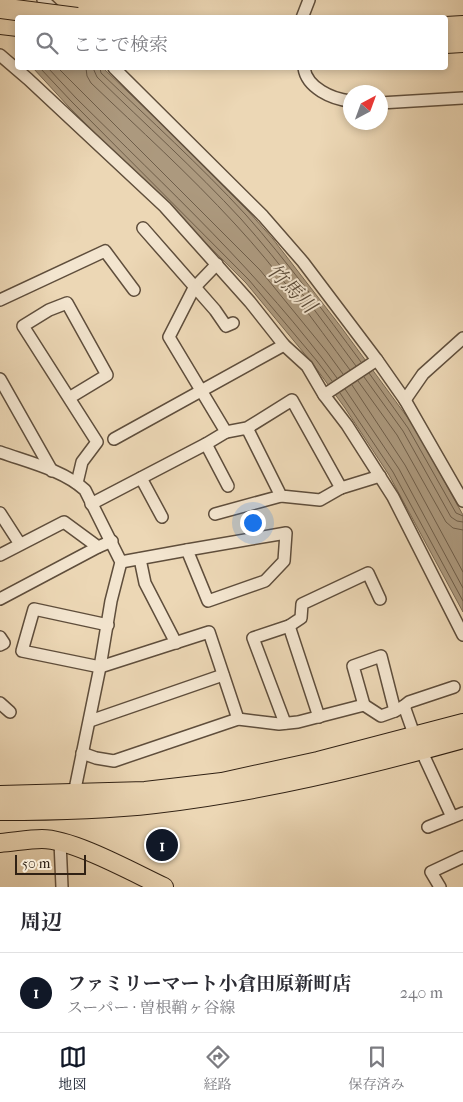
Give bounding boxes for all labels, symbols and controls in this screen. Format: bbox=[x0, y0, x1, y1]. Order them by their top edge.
search box bbox=[15, 15, 448, 70]
icon: search bbox=[33, 29, 61, 57]
text: ここで検索 bbox=[73, 34, 168, 56]
north arrow bbox=[343, 85, 388, 130]
water label: 竹馬川 bbox=[262, 259, 322, 319]
your location bbox=[240, 510, 266, 536]
pin: 1 bbox=[146, 826, 178, 864]
scale bar bbox=[15, 852, 86, 875]
text: 50 m bbox=[22, 855, 50, 872]
text: 周辺 bbox=[20, 910, 62, 934]
text: ファミリーマート小倉田原新町店 bbox=[67, 973, 352, 995]
text: 1 bbox=[33, 983, 39, 1002]
text: 240 m bbox=[400, 983, 443, 1002]
text: スーパー · 曽根鞘ヶ谷線 bbox=[67, 998, 236, 1017]
tab: 地図 bbox=[59, 1043, 87, 1093]
tab: 経路 bbox=[204, 1043, 232, 1093]
tab: 保存済み bbox=[349, 1043, 405, 1093]

